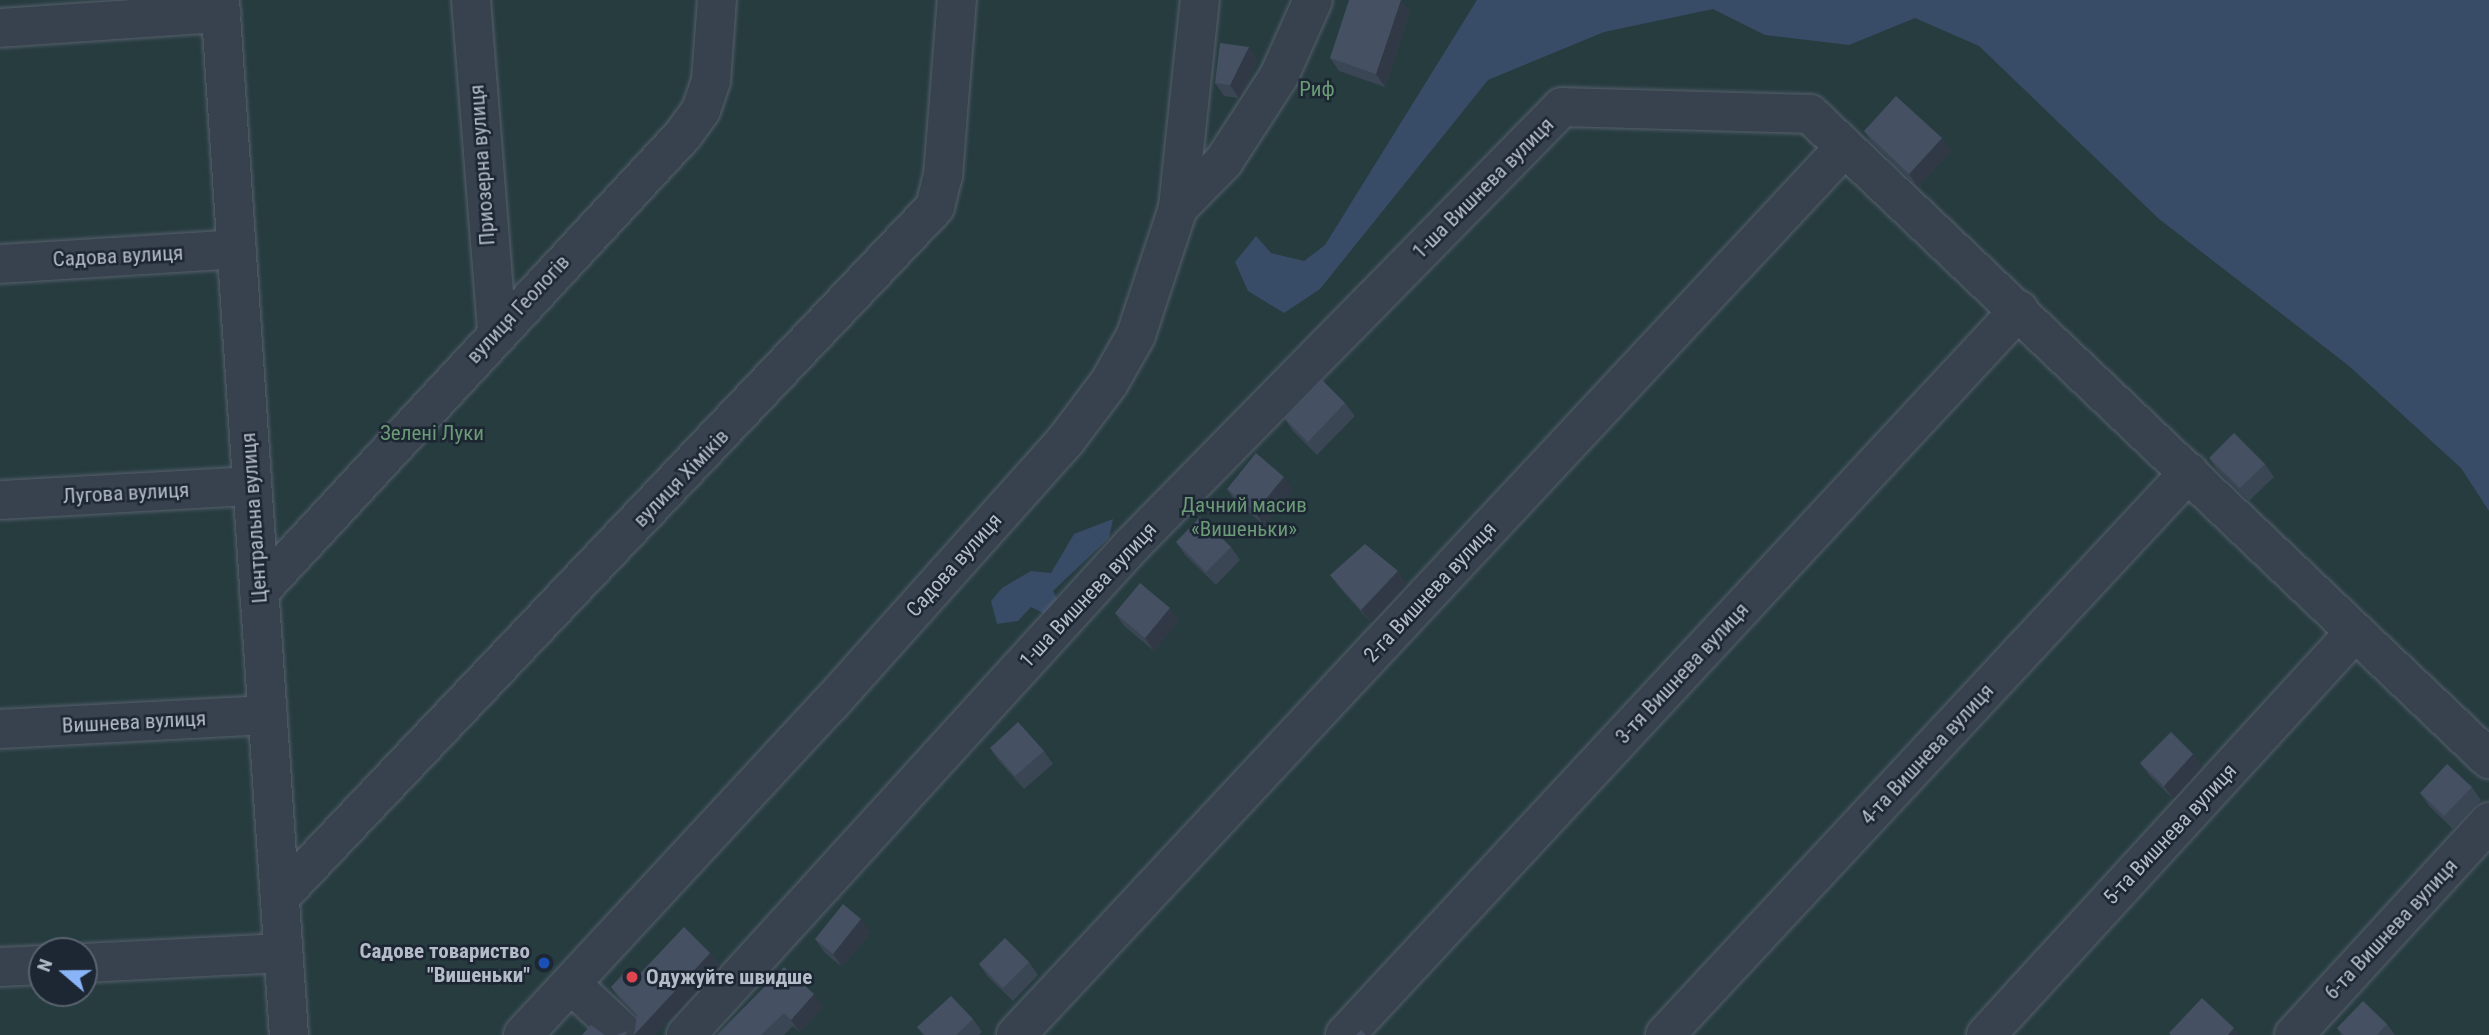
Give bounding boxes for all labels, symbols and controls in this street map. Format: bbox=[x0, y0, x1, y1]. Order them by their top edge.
park label: Риф bbox=[1299, 76, 1335, 102]
street label: Приозерна вулиця bbox=[464, 84, 500, 246]
street label: 1-ша Вишнева вулиця bbox=[1407, 112, 1559, 264]
street label: Садова вулиця bbox=[52, 240, 184, 272]
street label: вулиця Геологів bbox=[461, 249, 575, 369]
park label: Зелені Луки bbox=[380, 420, 484, 446]
street label: вулиця Хіміків bbox=[628, 424, 734, 532]
street label: Центральна вулиця bbox=[235, 432, 273, 604]
street label: Лугова вулиця bbox=[62, 477, 190, 509]
park label: Дачний масив «Вишеньки» bbox=[1181, 492, 1307, 542]
street label: Садова вулиця bbox=[901, 508, 1007, 622]
street label: 1-ша Вишнева вулиця bbox=[1014, 517, 1162, 673]
street label: 2-га Вишнева вулиця bbox=[1359, 517, 1501, 667]
street label: 3-тя Вишнева вулиця bbox=[1610, 597, 1754, 749]
street label: 4-та Вишнева вулиця bbox=[1855, 678, 1999, 830]
street label: Вишнева вулиця bbox=[61, 706, 207, 738]
street label: 5-та Вишнева вулиця bbox=[2098, 758, 2242, 910]
street label: 6-та Вишнева вулиця bbox=[2319, 853, 2463, 1005]
north arrow bbox=[28, 937, 98, 1007]
place label: Садове товариство "Вишеньки" bbox=[359, 938, 530, 988]
marker: Садове товариство "Вишеньки" bbox=[536, 955, 552, 971]
text: N bbox=[32, 956, 57, 975]
place label: Одужуйте швидше bbox=[646, 964, 812, 990]
marker: Одужуйте швидше bbox=[624, 969, 640, 985]

